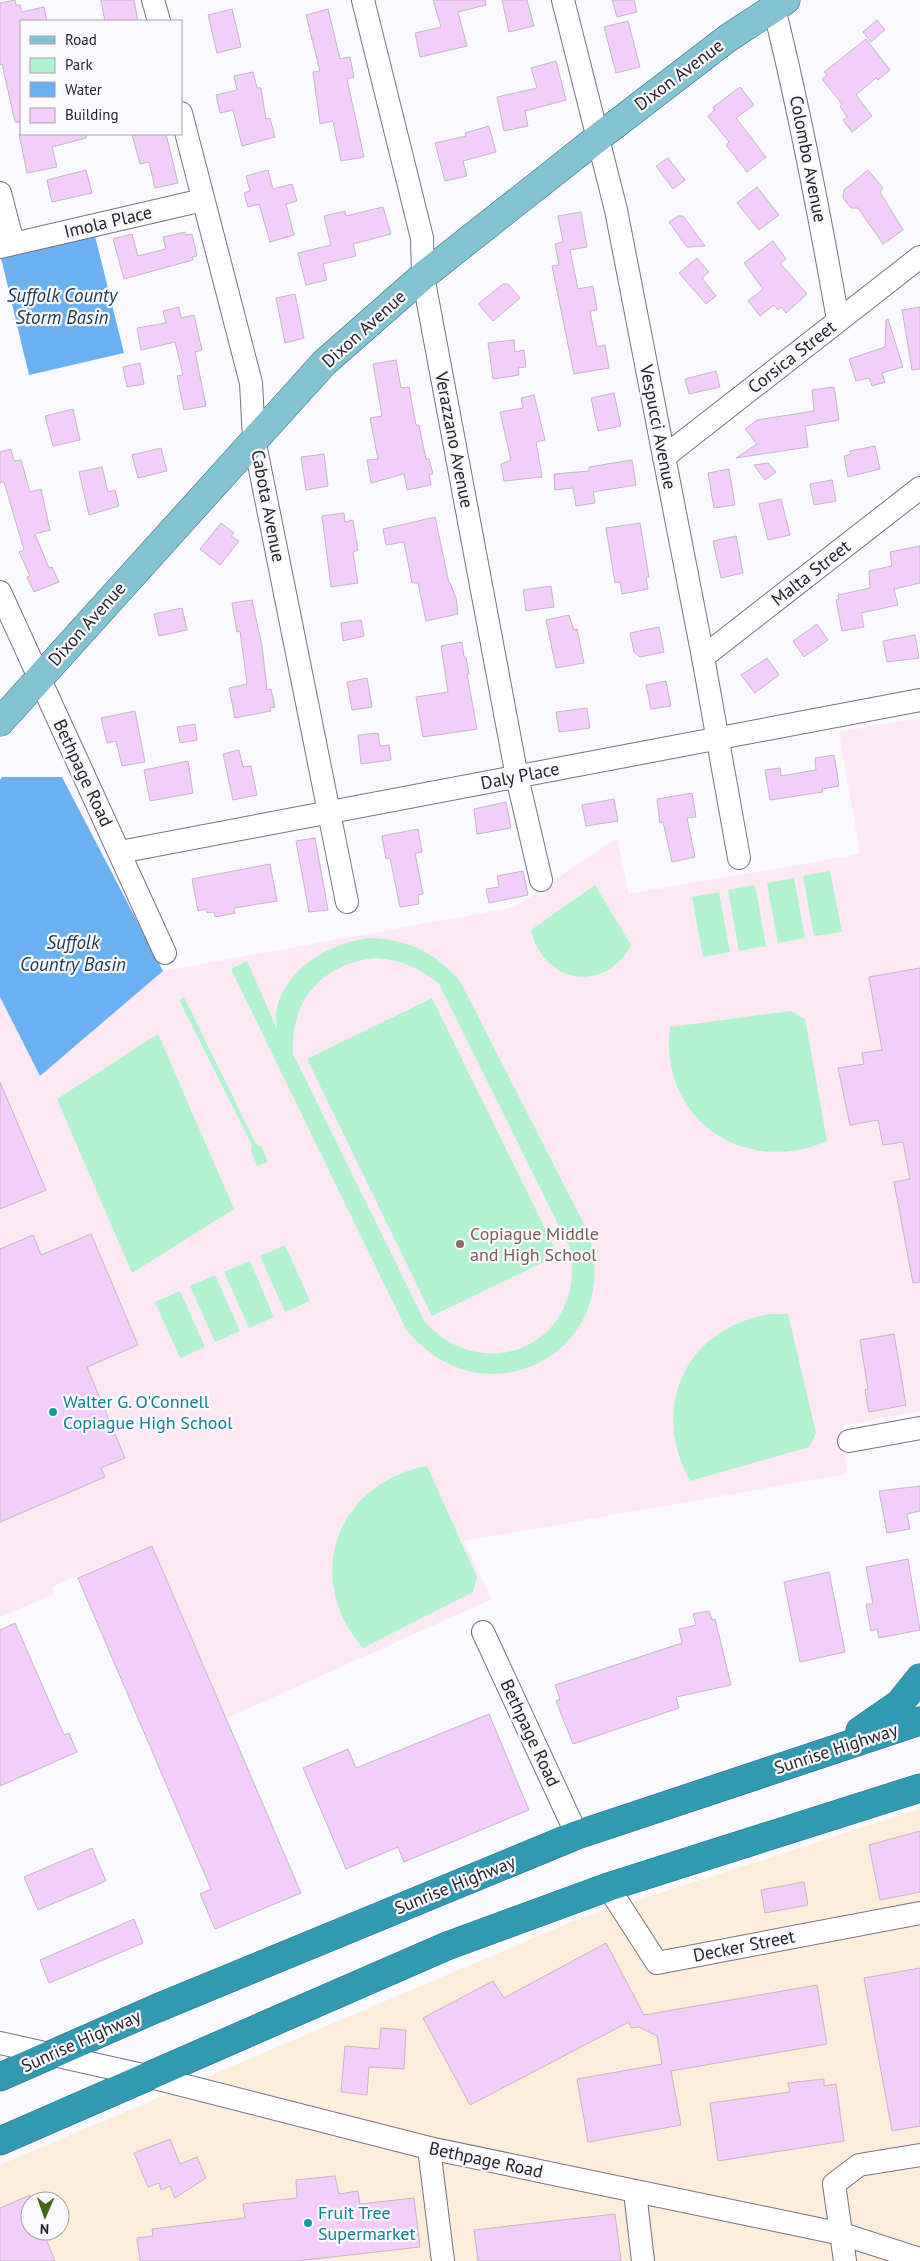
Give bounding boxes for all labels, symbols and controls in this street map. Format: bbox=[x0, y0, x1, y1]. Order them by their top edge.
legend bbox=[20, 20, 182, 135]
text: Road bbox=[65, 30, 97, 49]
street label: Dixon Avenue bbox=[630, 34, 728, 115]
text: Park bbox=[65, 55, 93, 74]
text: Water bbox=[65, 80, 102, 99]
street label: Colombo Avenue bbox=[785, 94, 832, 224]
text: Building bbox=[65, 105, 119, 124]
street label: Imola Place bbox=[62, 200, 154, 243]
water label: Suffolk County Storm Basin bbox=[7, 283, 119, 329]
street label: Dixon Avenue bbox=[317, 285, 411, 372]
street label: Corsica Street bbox=[743, 315, 840, 398]
street label: Vespucci Avenue bbox=[635, 362, 682, 491]
street label: Verazzano Avenue bbox=[430, 369, 479, 510]
street label: Cabota Avenue bbox=[246, 448, 291, 564]
street label: Malta Street bbox=[766, 535, 855, 611]
street label: Dixon Avenue bbox=[43, 577, 130, 671]
street label: Bethpage Road bbox=[49, 715, 118, 830]
street label: Daly Place bbox=[479, 757, 561, 794]
water label: Suffolk Country Basin bbox=[20, 930, 126, 976]
place label: Copiague Middle and High School bbox=[470, 1222, 599, 1266]
marker: Copiague Middle and High School bbox=[454, 1238, 466, 1250]
place label: Walter G. O'Connell Copiague High School bbox=[63, 1390, 233, 1434]
marker: Walter G. O'Connell Copiague High School bbox=[47, 1406, 59, 1418]
street label: Bethpage Road bbox=[496, 1675, 565, 1790]
street label: Sunrise Highway bbox=[771, 1718, 901, 1779]
street label: Sunrise Highway bbox=[391, 1850, 519, 1919]
street label: Decker Street bbox=[691, 1924, 797, 1967]
street label: Sunrise Highway bbox=[17, 2004, 145, 2077]
street label: Bethpage Road bbox=[427, 2136, 545, 2183]
north arrow bbox=[20, 2191, 70, 2241]
place label: Fruit Tree Supermarket bbox=[318, 2201, 416, 2245]
marker: Fruit Tree Supermarket bbox=[302, 2217, 314, 2229]
text: N bbox=[40, 2220, 49, 2238]

